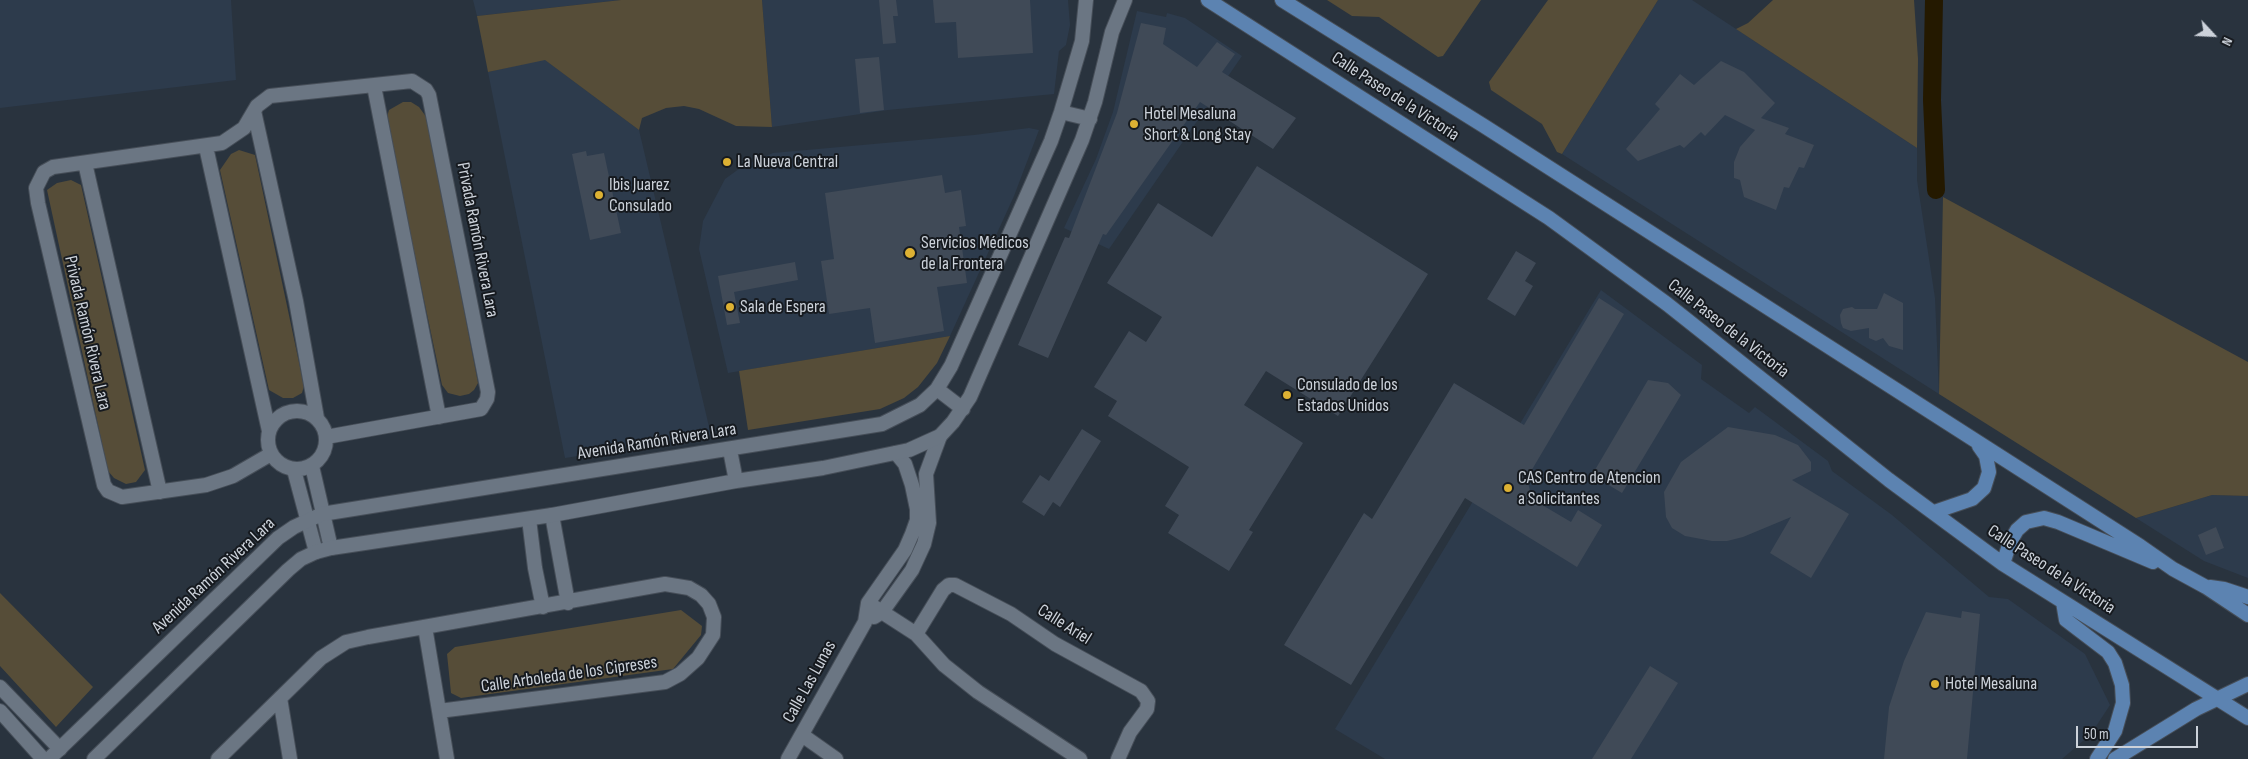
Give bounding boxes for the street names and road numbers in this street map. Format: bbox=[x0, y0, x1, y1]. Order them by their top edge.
street label: Calle Paseo de la Victoria bbox=[1327, 48, 1463, 146]
street label: Privada Ramón Rivera Lara bbox=[451, 161, 503, 319]
street label: Privada Ramón Rivera Lara bbox=[59, 254, 115, 412]
street label: Calle Paseo de la Victoria bbox=[1663, 275, 1793, 383]
street label: Avenida Ramón Rivera Lara bbox=[576, 419, 738, 465]
street label: Avenida Ramón Rivera Lara bbox=[148, 513, 280, 639]
street label: Calle Paseo de la Victoria bbox=[1983, 521, 2119, 619]
street label: Calle Ariel bbox=[1033, 600, 1095, 650]
street label: Calle Las Lunas bbox=[779, 637, 841, 727]
street label: Calle Arboleda de los Cipreses bbox=[479, 652, 659, 698]

